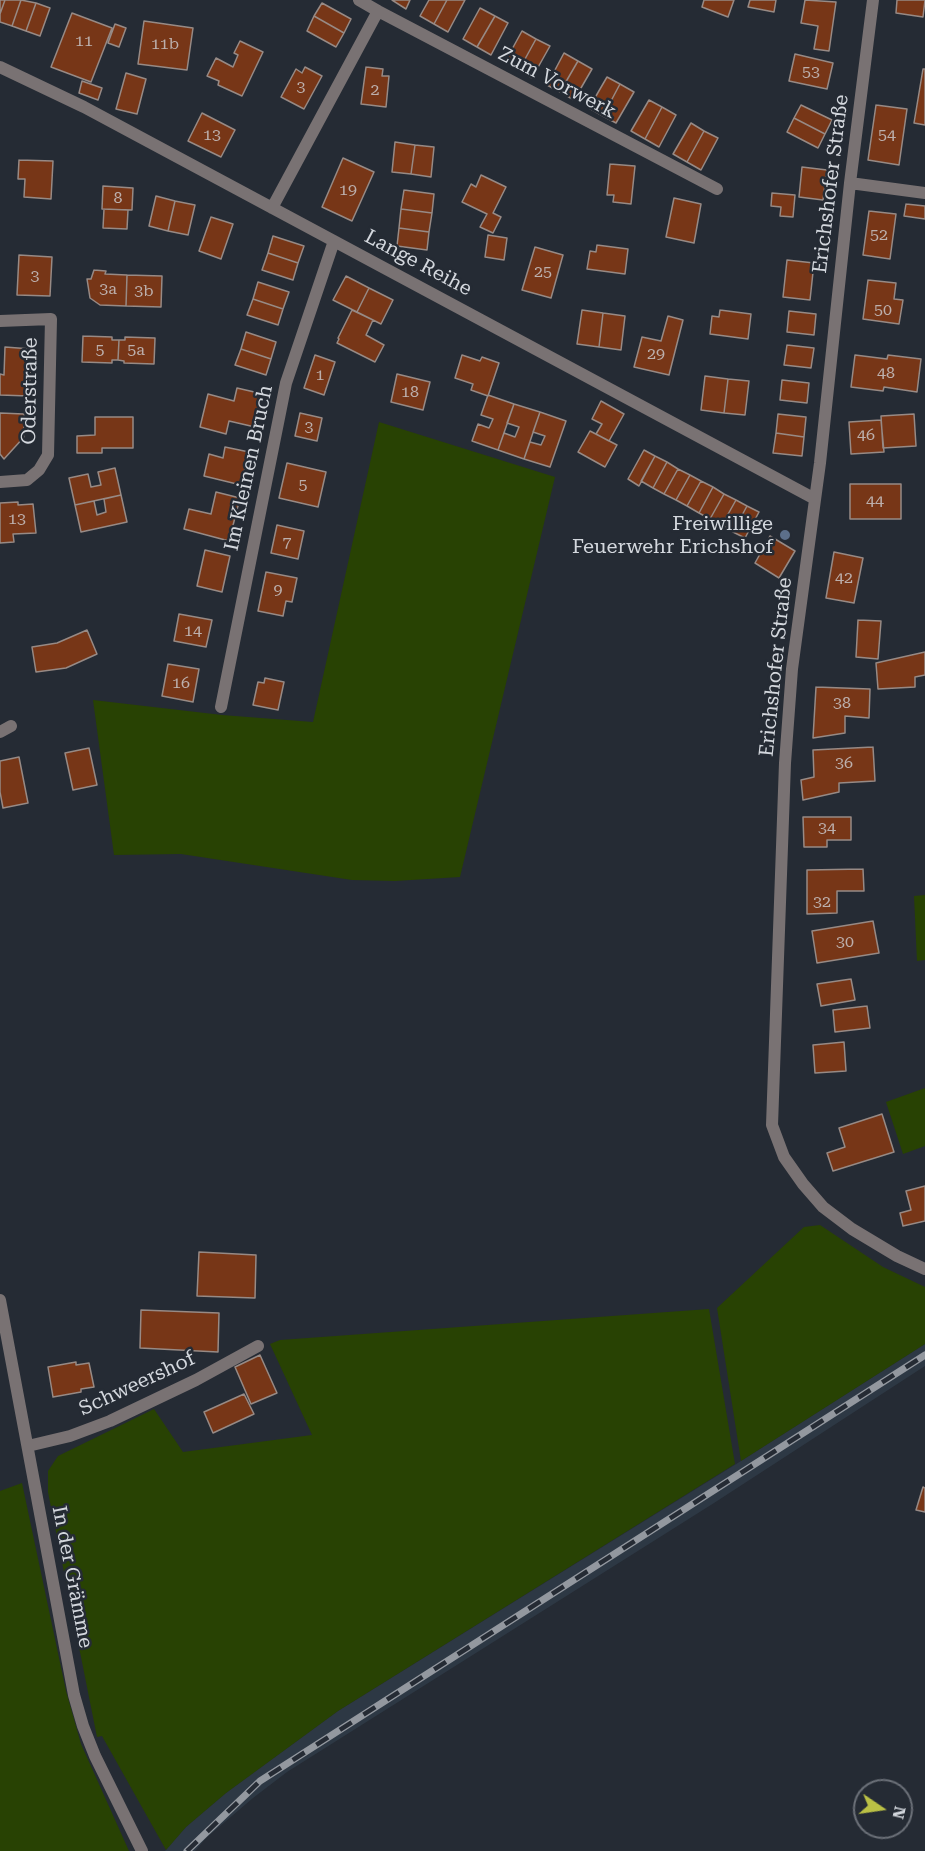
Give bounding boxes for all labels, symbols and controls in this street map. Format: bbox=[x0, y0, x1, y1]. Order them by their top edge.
house number: 11 bbox=[75, 31, 93, 51]
house number: 11b bbox=[151, 34, 179, 54]
street label: Zum Vorwerk bbox=[494, 42, 620, 124]
house number: 53 bbox=[802, 62, 820, 82]
house number: 3 bbox=[297, 77, 305, 97]
house number: 2 bbox=[371, 80, 379, 100]
street label: Erichshofer Straße bbox=[808, 93, 854, 275]
house number: 13 bbox=[203, 125, 221, 145]
house number: 54 bbox=[878, 125, 896, 145]
house number: 19 bbox=[339, 180, 357, 200]
house number: 8 bbox=[114, 188, 122, 208]
street label: Lange Reihe bbox=[360, 225, 476, 301]
house number: 52 bbox=[870, 225, 888, 245]
house number: 25 bbox=[534, 262, 552, 282]
house number: 3 bbox=[31, 266, 39, 286]
house number: 3a bbox=[99, 279, 117, 299]
house number: 3b bbox=[134, 281, 154, 301]
house number: 50 bbox=[874, 300, 892, 320]
street label: Oderstraße bbox=[17, 337, 43, 445]
house number: 5 bbox=[96, 340, 104, 360]
house number: 5a bbox=[127, 340, 145, 360]
house number: 29 bbox=[647, 344, 665, 364]
house number: 48 bbox=[877, 363, 895, 383]
house number: 1 bbox=[316, 365, 324, 385]
house number: 18 bbox=[401, 382, 419, 402]
street label: Im Kleinen Bruch bbox=[220, 383, 278, 553]
house number: 3 bbox=[305, 417, 313, 437]
house number: 46 bbox=[857, 425, 875, 445]
house number: 5 bbox=[299, 475, 307, 495]
house number: 44 bbox=[866, 491, 884, 511]
house number: 13 bbox=[8, 509, 26, 529]
place label: Freiwillige Feuerwehr Erichshof bbox=[572, 512, 773, 559]
marker: Freiwillige Feuerwehr Erichshof bbox=[778, 528, 792, 542]
house number: 7 bbox=[283, 532, 291, 552]
house number: 42 bbox=[835, 568, 853, 588]
street label: Erichshofer Straße bbox=[755, 576, 797, 758]
house number: 9 bbox=[274, 580, 282, 600]
house number: 14 bbox=[184, 621, 202, 641]
house number: 16 bbox=[172, 673, 190, 693]
house number: 38 bbox=[833, 693, 851, 713]
house number: 36 bbox=[835, 753, 853, 773]
house number: 34 bbox=[818, 818, 836, 838]
house number: 32 bbox=[813, 892, 831, 912]
house number: 30 bbox=[836, 932, 854, 952]
street label: Schweershof bbox=[75, 1347, 199, 1421]
street label: In der Grämme bbox=[46, 1504, 98, 1650]
north arrow bbox=[853, 1779, 913, 1839]
text: N bbox=[888, 1805, 910, 1821]

